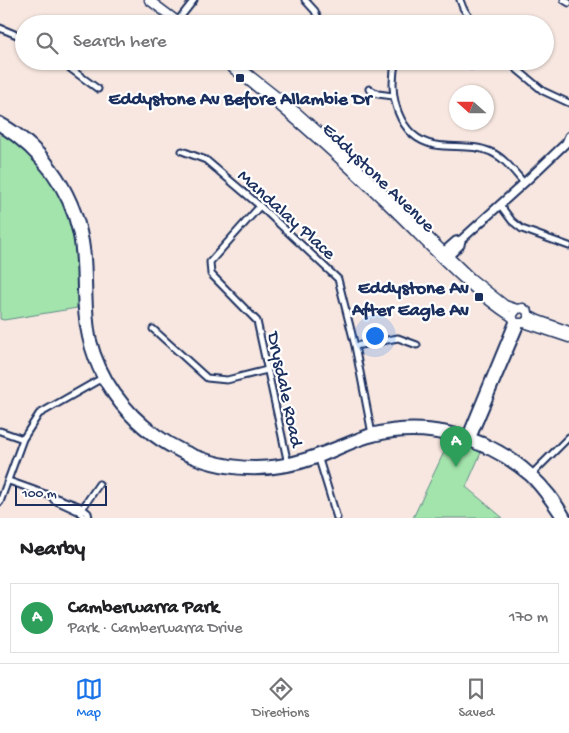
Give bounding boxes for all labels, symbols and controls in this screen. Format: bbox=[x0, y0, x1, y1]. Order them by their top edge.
search box bbox=[15, 15, 554, 70]
icon: search bbox=[33, 29, 61, 57]
text: Search here bbox=[73, 31, 167, 54]
marker: Eddystone Av Before Allambie Dr bbox=[234, 72, 246, 84]
north arrow bbox=[449, 85, 494, 130]
place label: Eddystone Av Before Allambie Dr bbox=[109, 89, 374, 112]
street label: Eddystone Avenue bbox=[316, 119, 439, 239]
street label: Mandalay Place bbox=[232, 165, 340, 266]
place label: Eddystone Av After Eagle Av bbox=[351, 278, 470, 323]
marker: Eddystone Av After Eagle Av bbox=[473, 291, 485, 303]
your location bbox=[362, 323, 388, 349]
street label: Drysdale Road bbox=[260, 328, 307, 451]
pin: A bbox=[440, 426, 472, 467]
scale bar bbox=[15, 483, 108, 506]
text: 100 m bbox=[22, 486, 57, 503]
text: Nearby bbox=[20, 538, 85, 563]
text: Camberwarra Park bbox=[68, 597, 219, 620]
text: A bbox=[32, 609, 42, 628]
text: 170 m bbox=[509, 609, 548, 628]
text: Park · Camberwarra Drive bbox=[68, 620, 243, 639]
tab: Map bbox=[75, 675, 103, 722]
tab: Directions bbox=[252, 675, 309, 722]
tab: Saved bbox=[458, 675, 494, 722]

